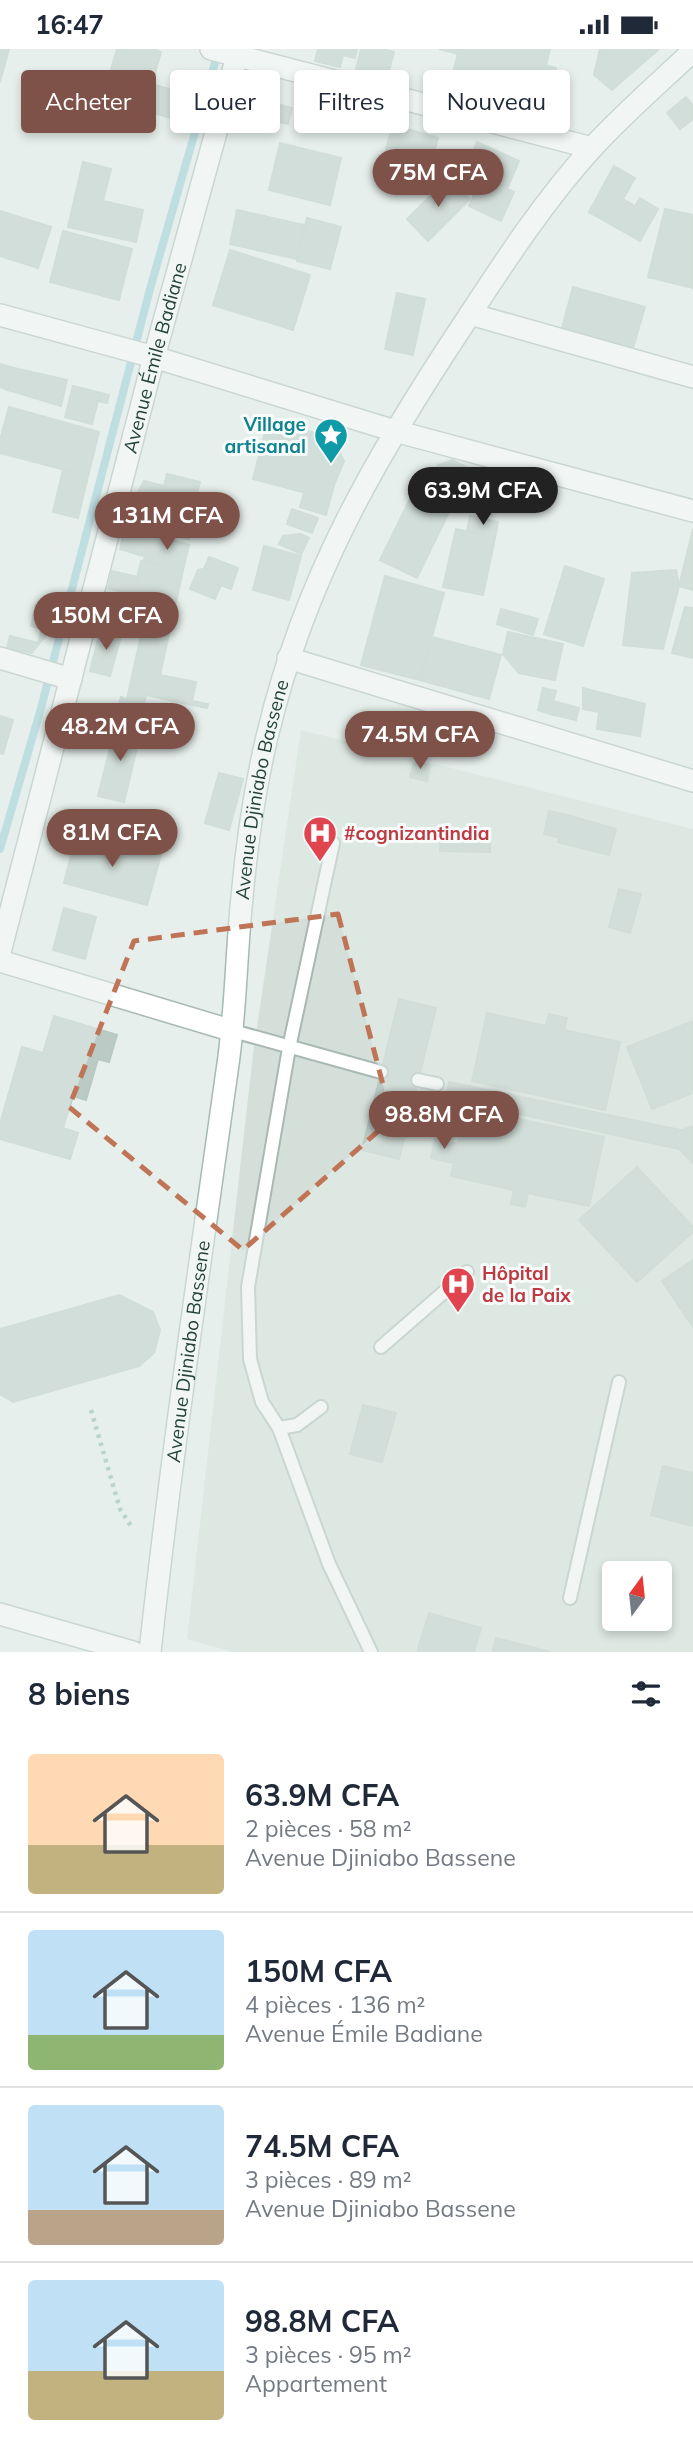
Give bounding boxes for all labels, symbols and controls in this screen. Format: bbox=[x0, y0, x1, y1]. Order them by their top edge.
text: 16:47 bbox=[35, 8, 104, 41]
chip: Acheter bbox=[21, 70, 156, 133]
chip: Louer bbox=[170, 70, 280, 133]
chip: Filtres bbox=[294, 70, 409, 133]
chip: Nouveau bbox=[423, 70, 570, 133]
pin: 75M CFA bbox=[373, 149, 503, 209]
text: 75M CFA bbox=[389, 157, 487, 186]
street label: Avenue Émile Badiane bbox=[118, 260, 192, 456]
place label: Village artisanal bbox=[225, 412, 306, 458]
place icon: Village artisanal bbox=[312, 416, 350, 465]
pin: 63.9M CFA bbox=[403, 468, 563, 527]
text: 63.9M CFA bbox=[424, 475, 542, 504]
pin: 131M CFA bbox=[95, 493, 239, 552]
text: 131M CFA bbox=[111, 500, 223, 529]
pin: 150M CFA bbox=[34, 593, 178, 652]
text: 150M CFA bbox=[50, 600, 162, 629]
street label: Avenue Djiniabo Bassene bbox=[230, 677, 294, 901]
pin: 48.2M CFA bbox=[40, 703, 200, 763]
text: 48.2M CFA bbox=[61, 711, 179, 740]
pin: 74.5M CFA bbox=[340, 711, 500, 771]
text: 74.5M CFA bbox=[361, 719, 479, 748]
pin: 81M CFA bbox=[47, 809, 177, 869]
hospital icon: #cognizantindia bbox=[301, 814, 339, 863]
text: 81M CFA bbox=[63, 817, 161, 846]
place label: #cognizantindia bbox=[344, 821, 490, 845]
pin: 98.8M CFA bbox=[364, 1091, 524, 1151]
text: 98.8M CFA bbox=[385, 1099, 503, 1128]
street label: Avenue Djiniabo Bassene bbox=[161, 1239, 215, 1464]
place label: Hôpital de la Paix bbox=[482, 1261, 571, 1307]
hospital icon: Hôpital de la Paix bbox=[439, 1265, 477, 1314]
north arrow bbox=[602, 1561, 672, 1631]
map controls bbox=[602, 1561, 672, 1631]
text: 8 biens bbox=[28, 1675, 130, 1713]
icon: filters bbox=[627, 1675, 665, 1713]
text: 63.9M CFA bbox=[245, 1776, 399, 1814]
icon: home bbox=[84, 1782, 168, 1866]
text: 2 pièces · 58 m² bbox=[245, 1814, 412, 1843]
text: Avenue Djiniabo Bassene bbox=[245, 1843, 516, 1872]
text: 150M CFA bbox=[245, 1952, 392, 1990]
icon: home bbox=[84, 1958, 168, 2042]
text: 4 pièces · 136 m² bbox=[245, 1990, 425, 2019]
text: Avenue Émile Badiane bbox=[245, 2019, 483, 2048]
text: 74.5M CFA bbox=[245, 2127, 399, 2165]
icon: home bbox=[84, 2133, 168, 2217]
text: 3 pièces · 89 m² bbox=[245, 2165, 412, 2194]
text: Avenue Djiniabo Bassene bbox=[245, 2194, 516, 2223]
text: 98.8M CFA bbox=[245, 2302, 399, 2340]
icon: home bbox=[84, 2308, 168, 2392]
text: 3 pièces · 95 m² bbox=[245, 2340, 412, 2369]
text: Appartement bbox=[245, 2369, 387, 2398]

